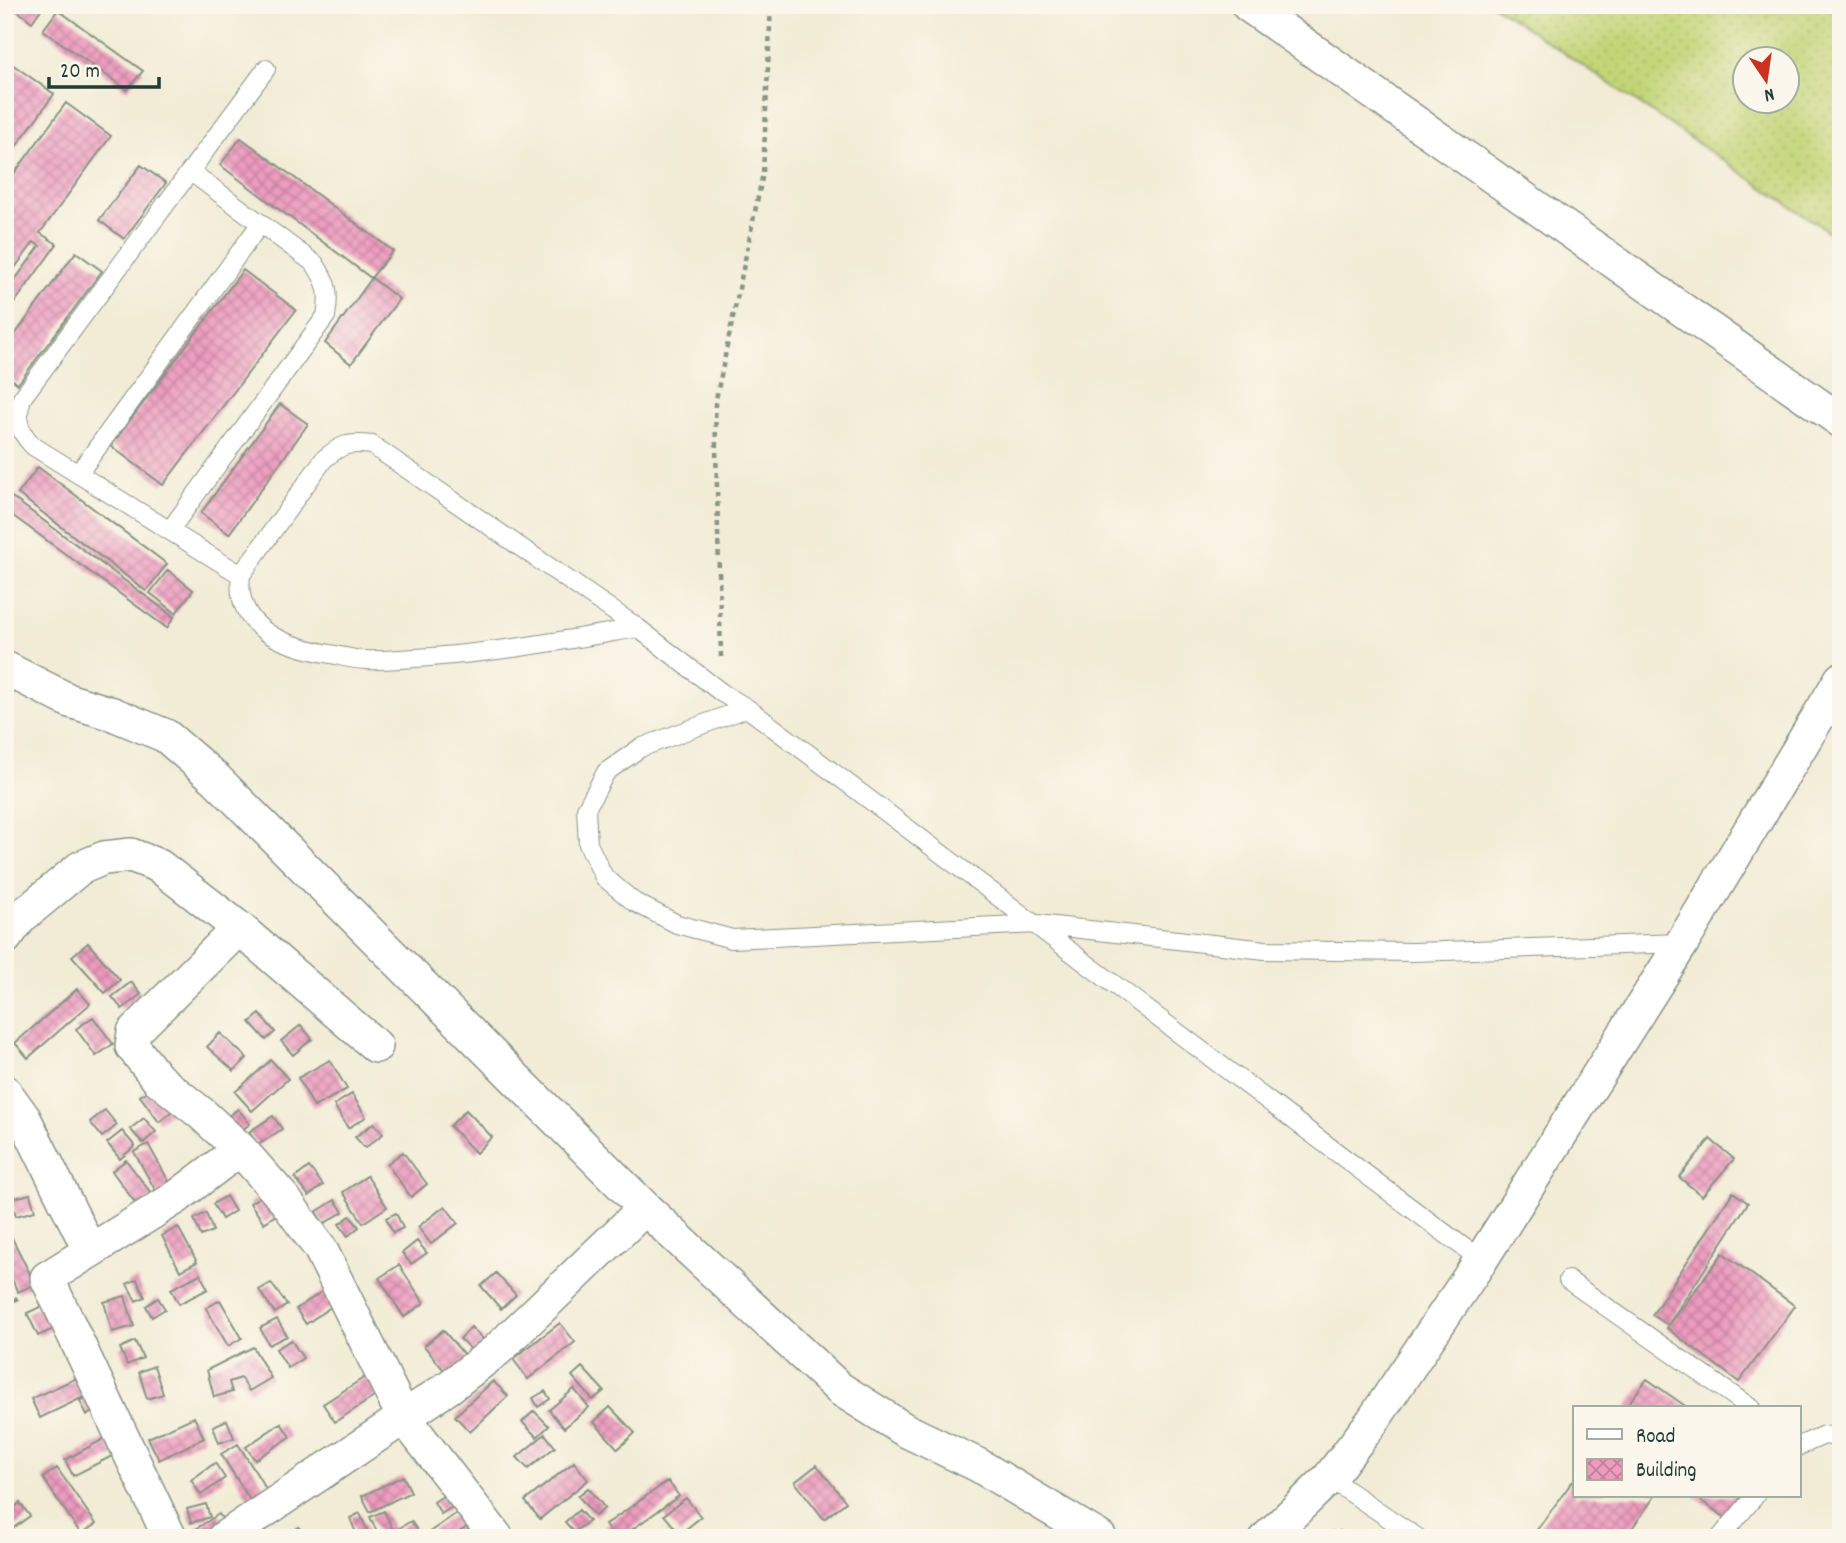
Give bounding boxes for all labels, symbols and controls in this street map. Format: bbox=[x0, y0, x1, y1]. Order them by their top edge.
scale bar bbox=[49, 46, 159, 90]
north arrow bbox=[1730, 46, 1800, 116]
text: 20 m bbox=[60, 58, 100, 88]
text: N bbox=[1761, 79, 1777, 107]
legend bbox=[1573, 1406, 1800, 1498]
text: Road bbox=[1636, 1423, 1675, 1453]
text: Building bbox=[1636, 1457, 1696, 1487]

